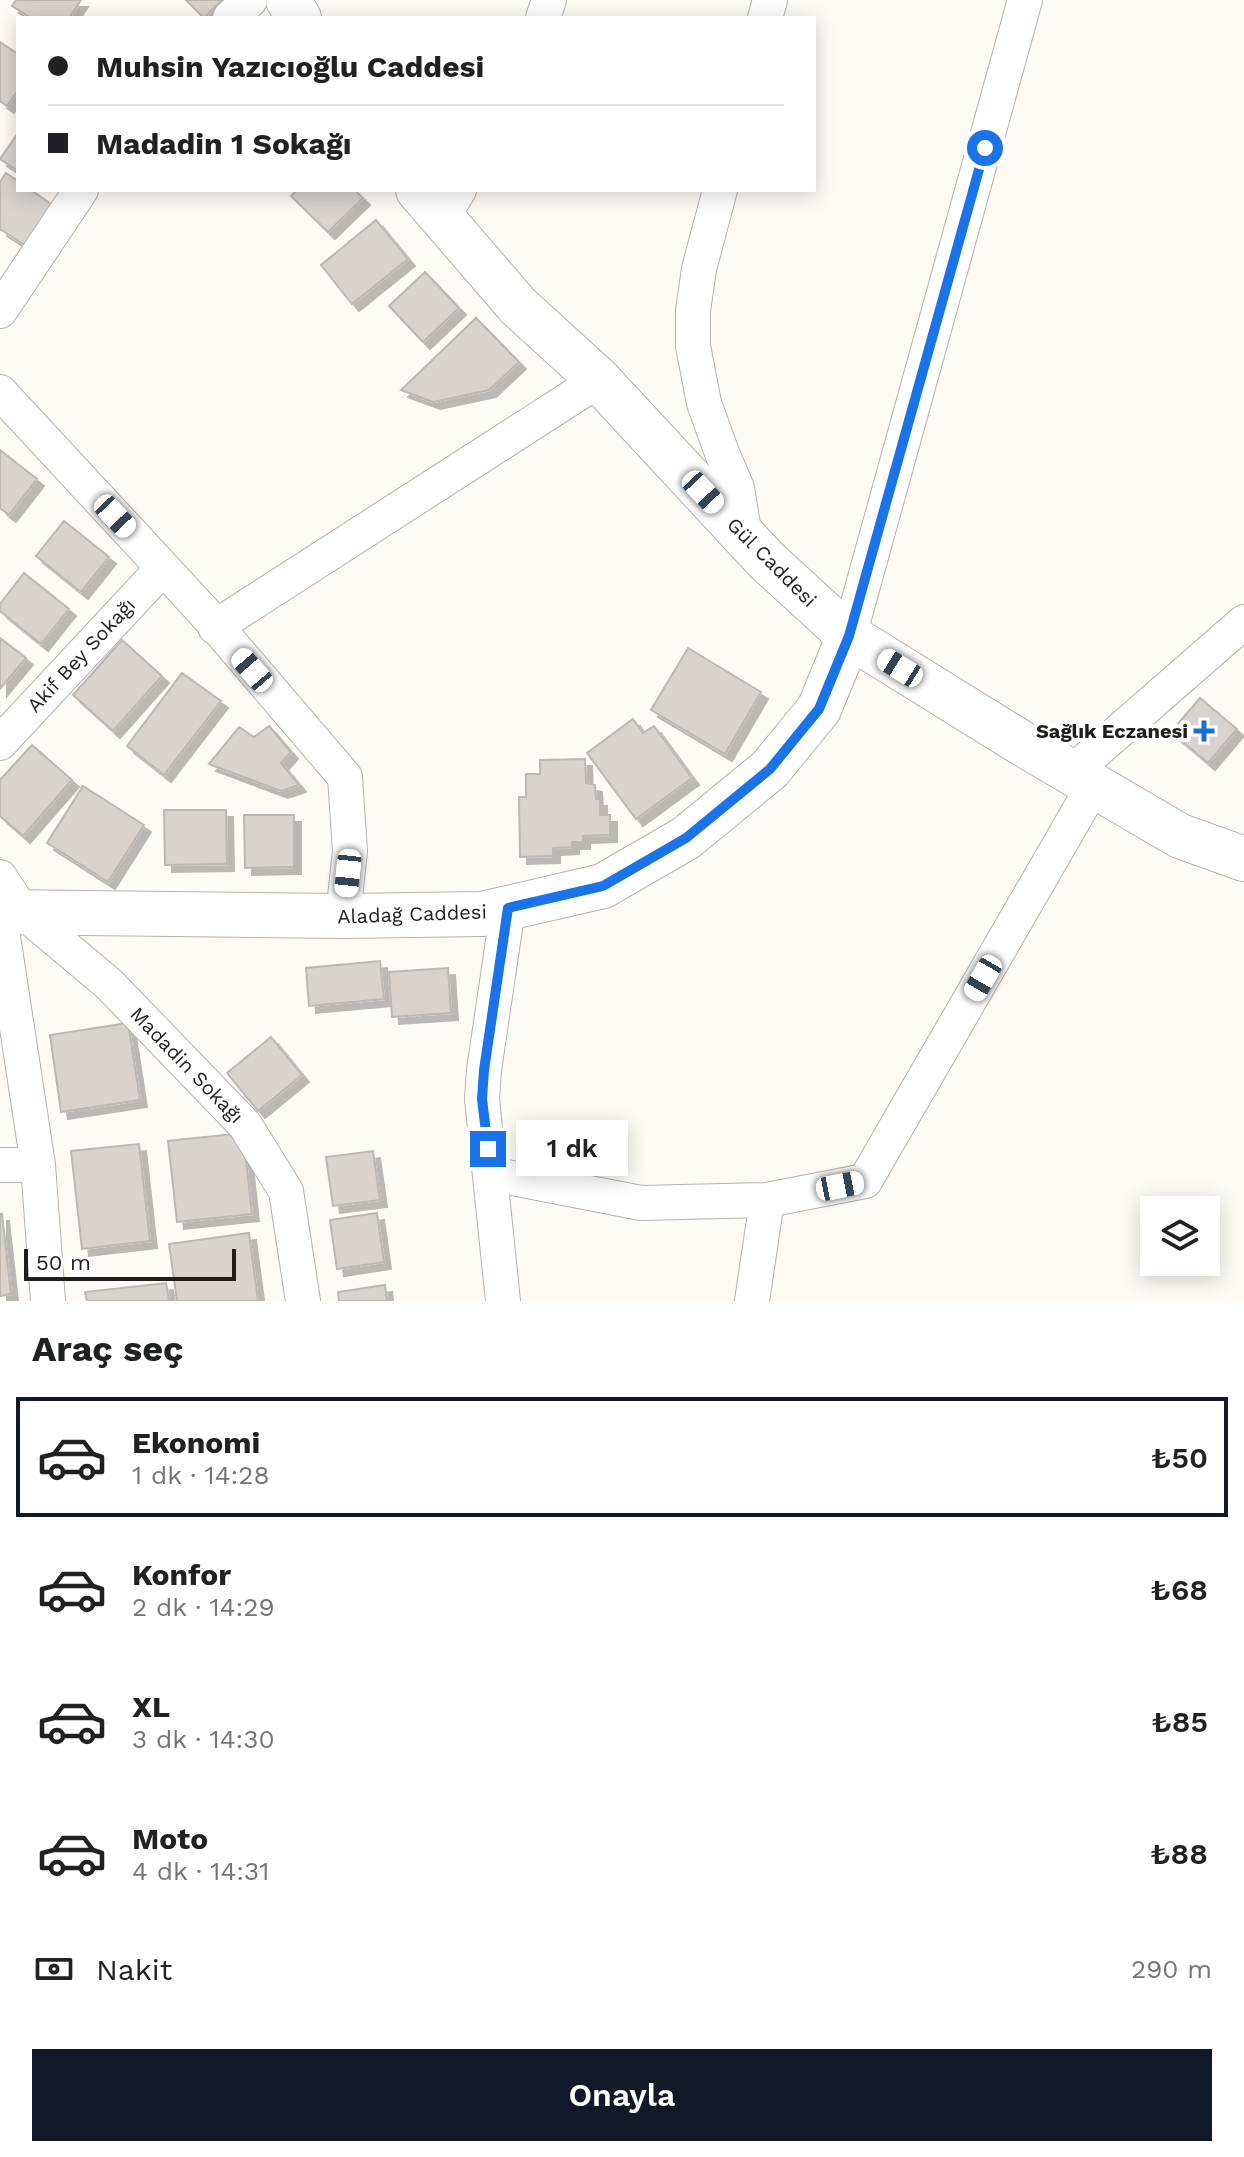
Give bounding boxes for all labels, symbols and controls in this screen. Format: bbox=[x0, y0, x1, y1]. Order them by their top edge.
text: Muhsin Yazıcıoğlu Caddesi bbox=[96, 49, 484, 84]
text: Madadin 1 Sokağı bbox=[96, 126, 351, 161]
route start bbox=[967, 130, 1003, 166]
car bbox=[678, 466, 728, 518]
car bbox=[90, 490, 140, 542]
street label: Gül Caddesi bbox=[722, 512, 822, 612]
street label: Akif Bey Sokağı bbox=[22, 593, 140, 717]
car bbox=[227, 644, 277, 696]
car bbox=[873, 645, 927, 691]
place label: Sağlık Eczanesi bbox=[1036, 719, 1188, 743]
marker: Sağlık Eczanesi bbox=[1195, 722, 1213, 740]
car bbox=[334, 848, 362, 898]
street label: Aladağ Caddesi bbox=[337, 899, 487, 929]
car bbox=[961, 951, 1005, 1005]
street label: Madadin Sokağı bbox=[125, 1002, 249, 1128]
callout: 1 dk bbox=[516, 1121, 628, 1177]
route end bbox=[470, 1131, 506, 1167]
text: 1 dk bbox=[547, 1133, 597, 1163]
car bbox=[814, 1170, 866, 1202]
map controls bbox=[1140, 1196, 1220, 1276]
button: layers bbox=[1140, 1196, 1220, 1276]
scale bar bbox=[24, 1245, 236, 1281]
text: 50 m bbox=[36, 1250, 91, 1275]
text: Araç seç bbox=[32, 1328, 183, 1370]
icon: car bbox=[36, 1421, 108, 1493]
text: Ekonomi bbox=[132, 1425, 260, 1460]
text: ₺50 bbox=[1151, 1440, 1208, 1475]
text: 1 dk · 14:28 bbox=[132, 1460, 269, 1490]
icon: car bbox=[36, 1553, 108, 1625]
text: Konfor bbox=[132, 1557, 231, 1592]
text: ₺68 bbox=[1150, 1572, 1208, 1607]
text: 2 dk · 14:29 bbox=[132, 1592, 275, 1622]
icon: car bbox=[36, 1685, 108, 1757]
text: XL bbox=[132, 1689, 170, 1724]
text: ₺85 bbox=[1151, 1704, 1208, 1739]
text: 3 dk · 14:30 bbox=[132, 1724, 275, 1754]
icon: car bbox=[36, 1817, 108, 1889]
text: Moto bbox=[132, 1821, 208, 1856]
text: ₺88 bbox=[1150, 1836, 1208, 1871]
text: 4 dk · 14:31 bbox=[132, 1856, 269, 1886]
icon: cash bbox=[32, 1947, 76, 1991]
text: Nakit bbox=[96, 1952, 172, 1987]
text: 290 m bbox=[1131, 1954, 1212, 1984]
button: Onayla bbox=[32, 2049, 1212, 2141]

